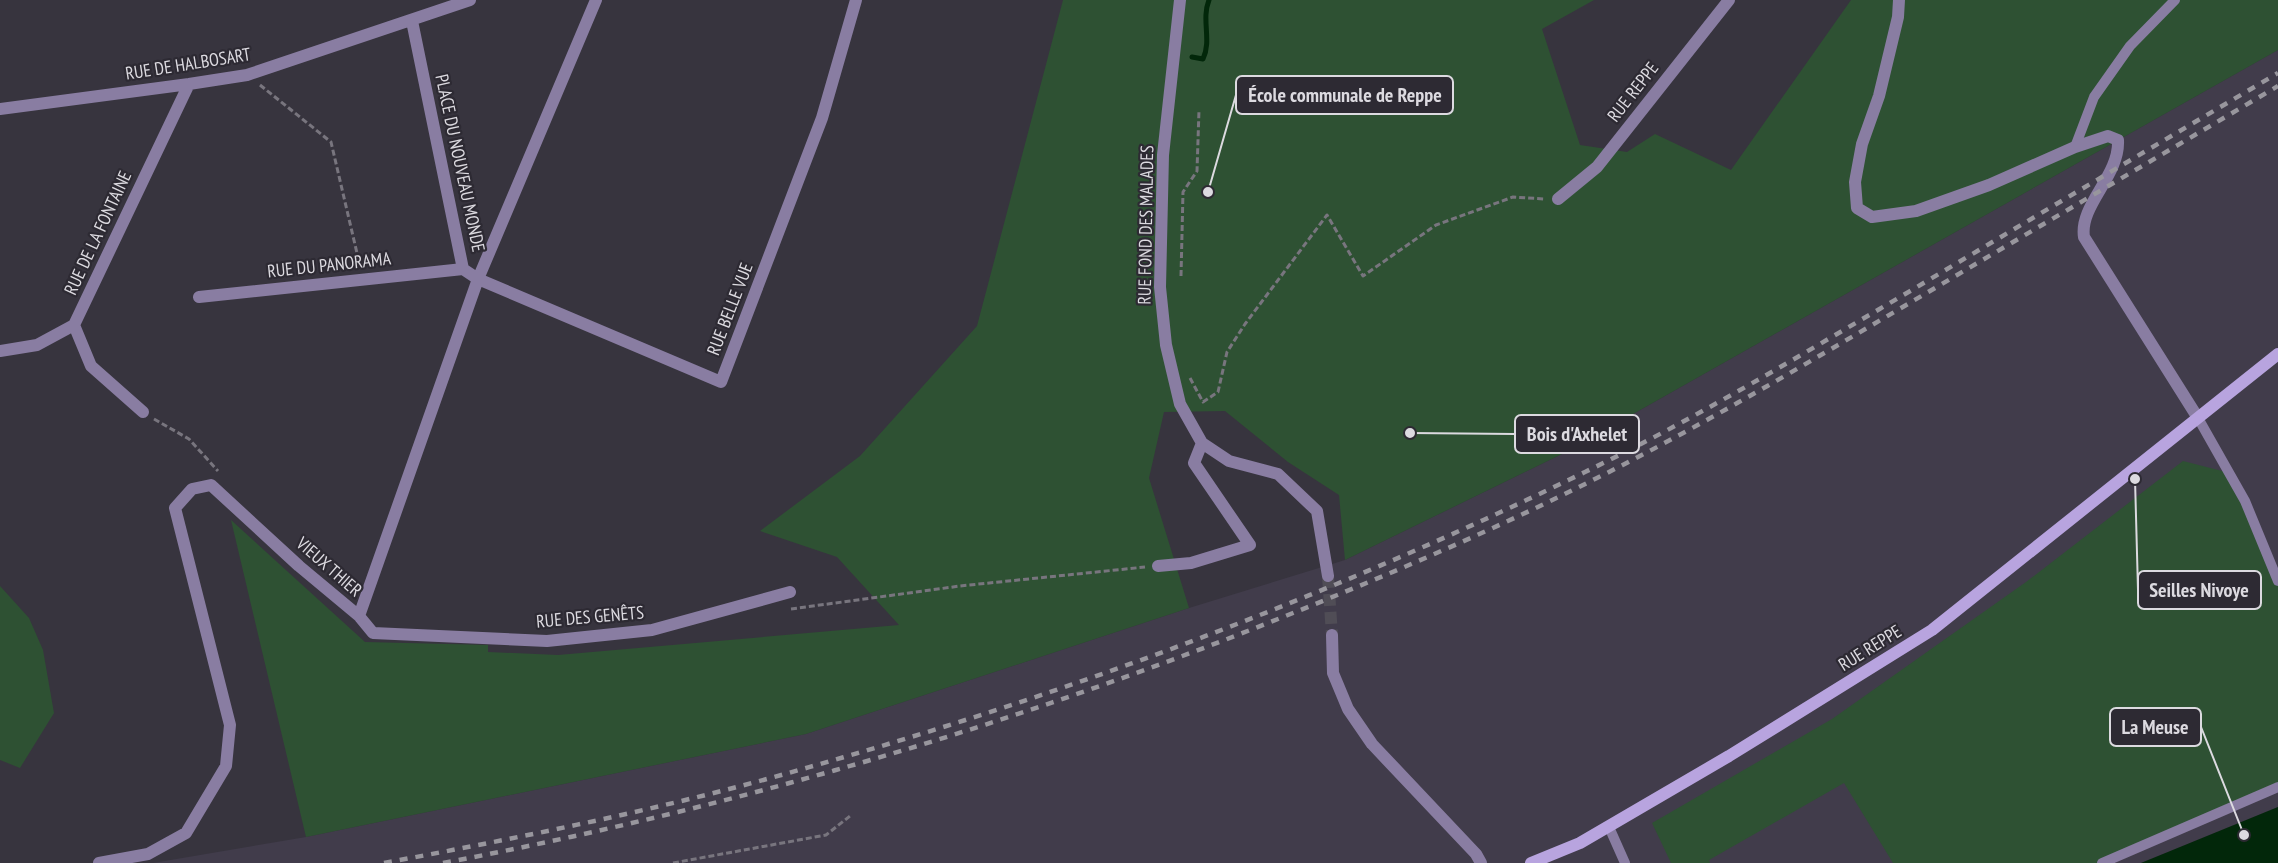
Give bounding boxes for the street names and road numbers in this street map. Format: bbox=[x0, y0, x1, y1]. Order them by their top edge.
street label: RUE DE HALBOSART bbox=[124, 42, 252, 85]
street label: RUE REPPE bbox=[1602, 57, 1663, 126]
street label: PLACE DU NOUVEAU MONDE bbox=[430, 72, 491, 254]
street label: RUE FOND DES MALADES bbox=[1133, 145, 1158, 305]
street label: RUE DE LA FONTAINE bbox=[59, 167, 136, 298]
street label: RUE DU PANORAMA bbox=[266, 247, 392, 282]
street label: RUE BELLE VUE bbox=[701, 259, 758, 358]
street label: VIEUX THIER bbox=[291, 531, 367, 602]
street label: RUE DES GENÊTS bbox=[535, 600, 645, 633]
street label: RUE REPPE bbox=[1834, 619, 1905, 676]

